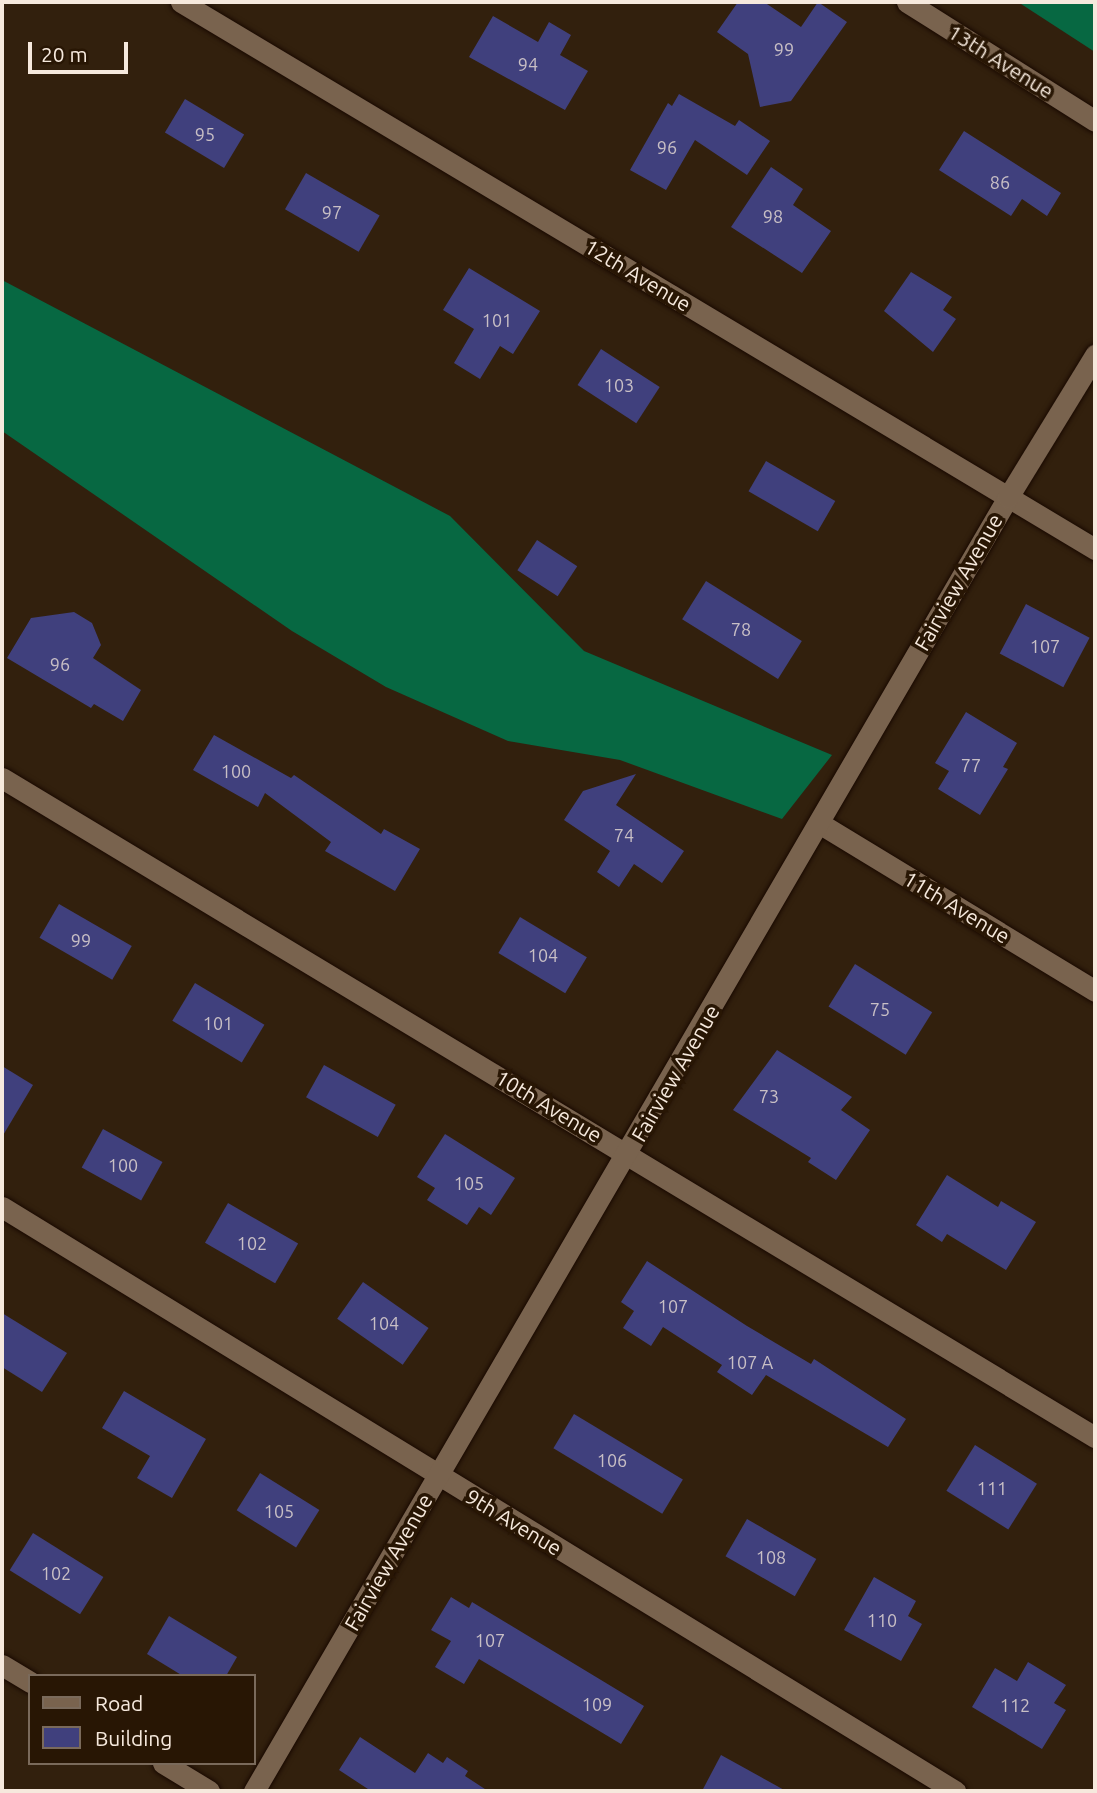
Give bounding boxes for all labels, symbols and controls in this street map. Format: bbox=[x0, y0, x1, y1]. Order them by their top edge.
street label: 13th Avenue bbox=[944, 19, 1058, 103]
scale bar bbox=[32, 28, 131, 72]
house number: 99 bbox=[774, 38, 794, 60]
text: 20 m bbox=[41, 42, 88, 66]
house number: 94 bbox=[518, 53, 538, 75]
house number: 95 bbox=[195, 123, 215, 145]
house number: 96 bbox=[657, 136, 677, 158]
house number: 86 bbox=[990, 171, 1010, 193]
house number: 97 bbox=[322, 201, 342, 223]
house number: 98 bbox=[763, 205, 783, 227]
street label: 12th Avenue bbox=[580, 233, 696, 317]
house number: 101 bbox=[482, 309, 512, 331]
house number: 103 bbox=[604, 374, 634, 396]
street label: Fairview Avenue bbox=[909, 509, 1007, 655]
house number: 78 bbox=[731, 618, 751, 640]
house number: 107 bbox=[1030, 635, 1060, 657]
house number: 96 bbox=[50, 653, 70, 675]
house number: 77 bbox=[961, 754, 981, 776]
house number: 100 bbox=[221, 760, 251, 782]
house number: 74 bbox=[614, 824, 634, 846]
street label: 11th Avenue bbox=[899, 865, 1015, 949]
house number: 99 bbox=[71, 929, 91, 951]
house number: 104 bbox=[528, 944, 558, 966]
house number: 75 bbox=[870, 998, 890, 1020]
street label: Fairview Avenue bbox=[626, 1000, 724, 1146]
house number: 101 bbox=[203, 1012, 233, 1034]
street label: 10th Avenue bbox=[491, 1064, 607, 1148]
house number: 73 bbox=[759, 1085, 779, 1107]
house number: 100 bbox=[108, 1154, 138, 1176]
house number: 105 bbox=[454, 1172, 484, 1194]
house number: 102 bbox=[237, 1232, 267, 1254]
house number: 107 bbox=[658, 1295, 688, 1317]
house number: 104 bbox=[369, 1312, 399, 1334]
house number: 107 A bbox=[727, 1351, 773, 1373]
house number: 106 bbox=[597, 1449, 627, 1471]
house number: 111 bbox=[977, 1477, 1007, 1499]
street label: 9th Avenue bbox=[461, 1483, 567, 1561]
street label: Fairview Avenue bbox=[339, 1489, 437, 1635]
house number: 105 bbox=[264, 1500, 294, 1522]
house number: 108 bbox=[756, 1546, 786, 1568]
house number: 102 bbox=[41, 1562, 71, 1584]
house number: 110 bbox=[867, 1609, 897, 1631]
house number: 107 bbox=[475, 1629, 505, 1651]
legend bbox=[28, 1674, 256, 1765]
text: Road bbox=[95, 1691, 143, 1715]
house number: 109 bbox=[582, 1693, 612, 1715]
house number: 112 bbox=[1000, 1694, 1030, 1716]
text: Building bbox=[95, 1726, 172, 1750]

